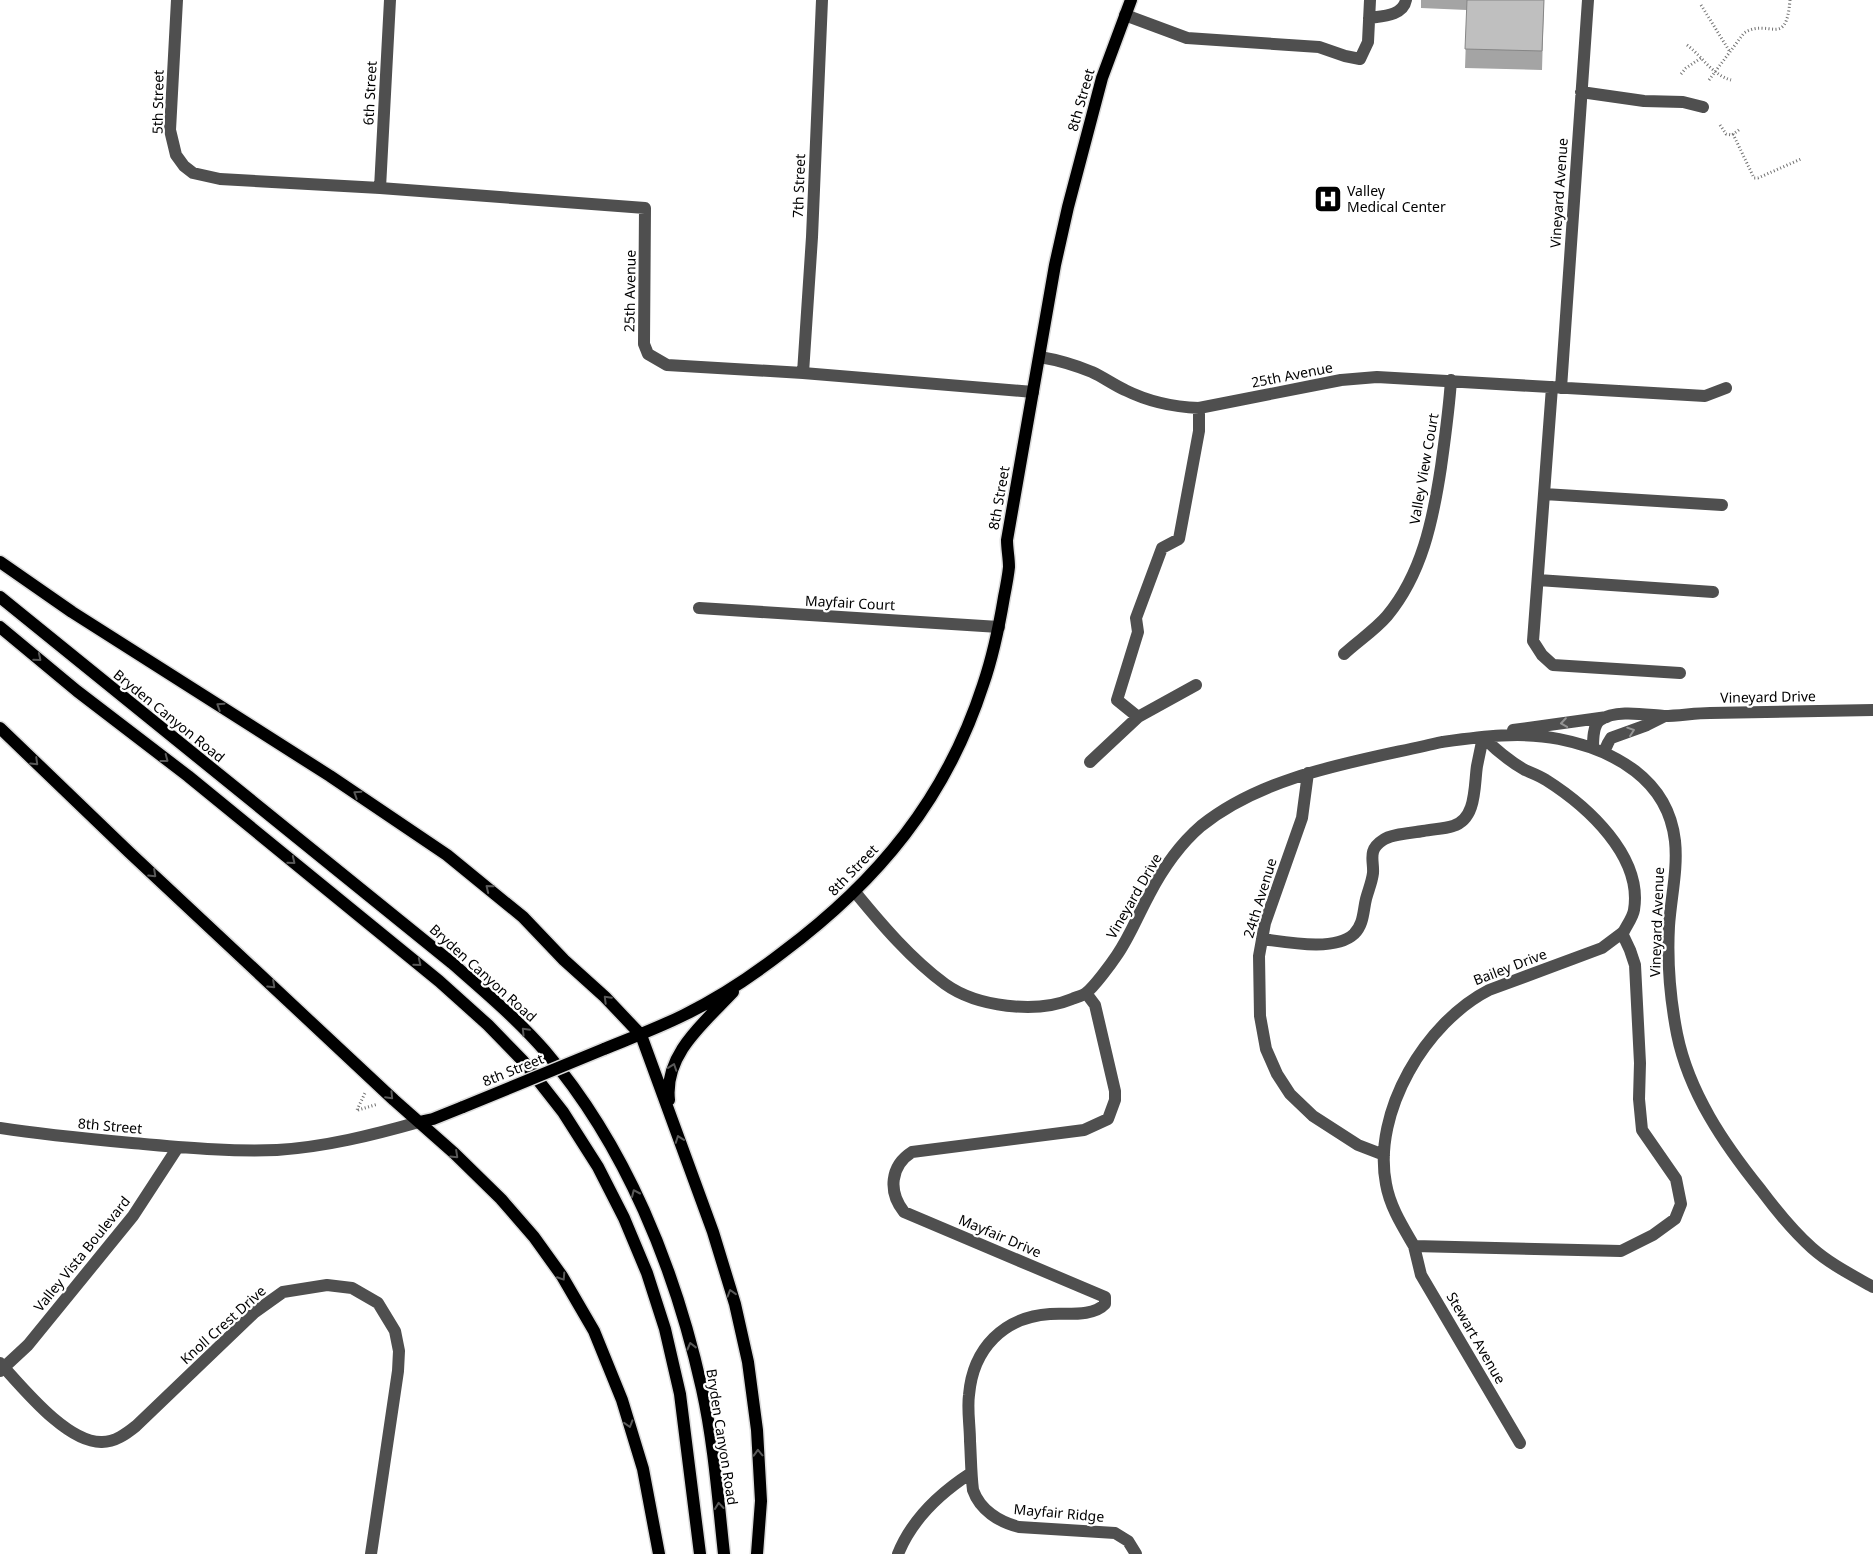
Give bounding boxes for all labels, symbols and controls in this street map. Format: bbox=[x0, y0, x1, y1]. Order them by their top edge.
street label: 6th Street bbox=[358, 60, 381, 126]
street label: 8th Street bbox=[1063, 66, 1099, 133]
street label: 5th Street bbox=[147, 70, 168, 134]
street label: Vineyard Avenue bbox=[1545, 137, 1572, 249]
street label: 7th Street bbox=[788, 153, 809, 219]
place label: Valley Medical Center bbox=[1347, 181, 1446, 216]
hospital icon: Valley Medical Center bbox=[1313, 184, 1343, 214]
street label: 25th Avenue bbox=[619, 249, 640, 332]
street label: 25th Avenue bbox=[1250, 357, 1334, 392]
street label: Valley View Court bbox=[1404, 412, 1443, 526]
street label: 8th Street bbox=[984, 465, 1013, 531]
street label: Mayfair Court bbox=[804, 591, 896, 614]
one-way arrow bbox=[32, 653, 41, 662]
street label: Bryden Canyon Road bbox=[110, 665, 229, 766]
street label: Vineyard Drive bbox=[1720, 686, 1816, 707]
one-way arrow bbox=[216, 703, 225, 712]
one-way arrow bbox=[1559, 717, 1567, 728]
one-way arrow bbox=[1626, 726, 1634, 736]
one-way arrow bbox=[159, 753, 168, 761]
one-way arrow bbox=[29, 756, 38, 765]
one-way arrow bbox=[353, 790, 362, 800]
street label: 8th Street bbox=[823, 840, 882, 899]
street label: Vineyard Drive bbox=[1101, 849, 1166, 942]
one-way arrow bbox=[286, 855, 295, 863]
street label: 24th Avenue bbox=[1238, 856, 1281, 940]
street label: Vineyard Avenue bbox=[1645, 866, 1668, 977]
one-way arrow bbox=[147, 868, 156, 877]
one-way arrow bbox=[485, 885, 494, 894]
street label: Bryden Canyon Road bbox=[426, 919, 541, 1026]
street label: Bailey Drive bbox=[1470, 944, 1549, 989]
one-way arrow bbox=[412, 958, 421, 966]
one-way arrow bbox=[266, 979, 275, 988]
one-way arrow bbox=[604, 996, 613, 1005]
one-way arrow bbox=[522, 1027, 531, 1036]
street label: 8th Street bbox=[479, 1049, 546, 1090]
one-way arrow bbox=[667, 1063, 677, 1072]
one-way arrow bbox=[384, 1090, 393, 1099]
street label: 8th Street bbox=[77, 1113, 143, 1138]
one-way arrow bbox=[675, 1136, 685, 1144]
one-way arrow bbox=[450, 1149, 459, 1158]
one-way arrow bbox=[631, 1189, 642, 1198]
street label: Valley Vista Boulevard bbox=[29, 1192, 134, 1315]
street label: Mayfair Drive bbox=[956, 1210, 1045, 1262]
one-way arrow bbox=[555, 1271, 565, 1280]
street label: Knoll Crest Drive bbox=[176, 1281, 270, 1368]
street label: Stewart Avenue bbox=[1442, 1288, 1510, 1387]
one-way arrow bbox=[727, 1289, 737, 1298]
one-way arrow bbox=[686, 1341, 697, 1350]
street label: Bryden Canyon Road bbox=[702, 1367, 743, 1506]
one-way arrow bbox=[623, 1419, 633, 1428]
one-way arrow bbox=[753, 1449, 764, 1457]
street label: Mayfair Ridge bbox=[1013, 1499, 1105, 1526]
one-way arrow bbox=[713, 1501, 724, 1509]

